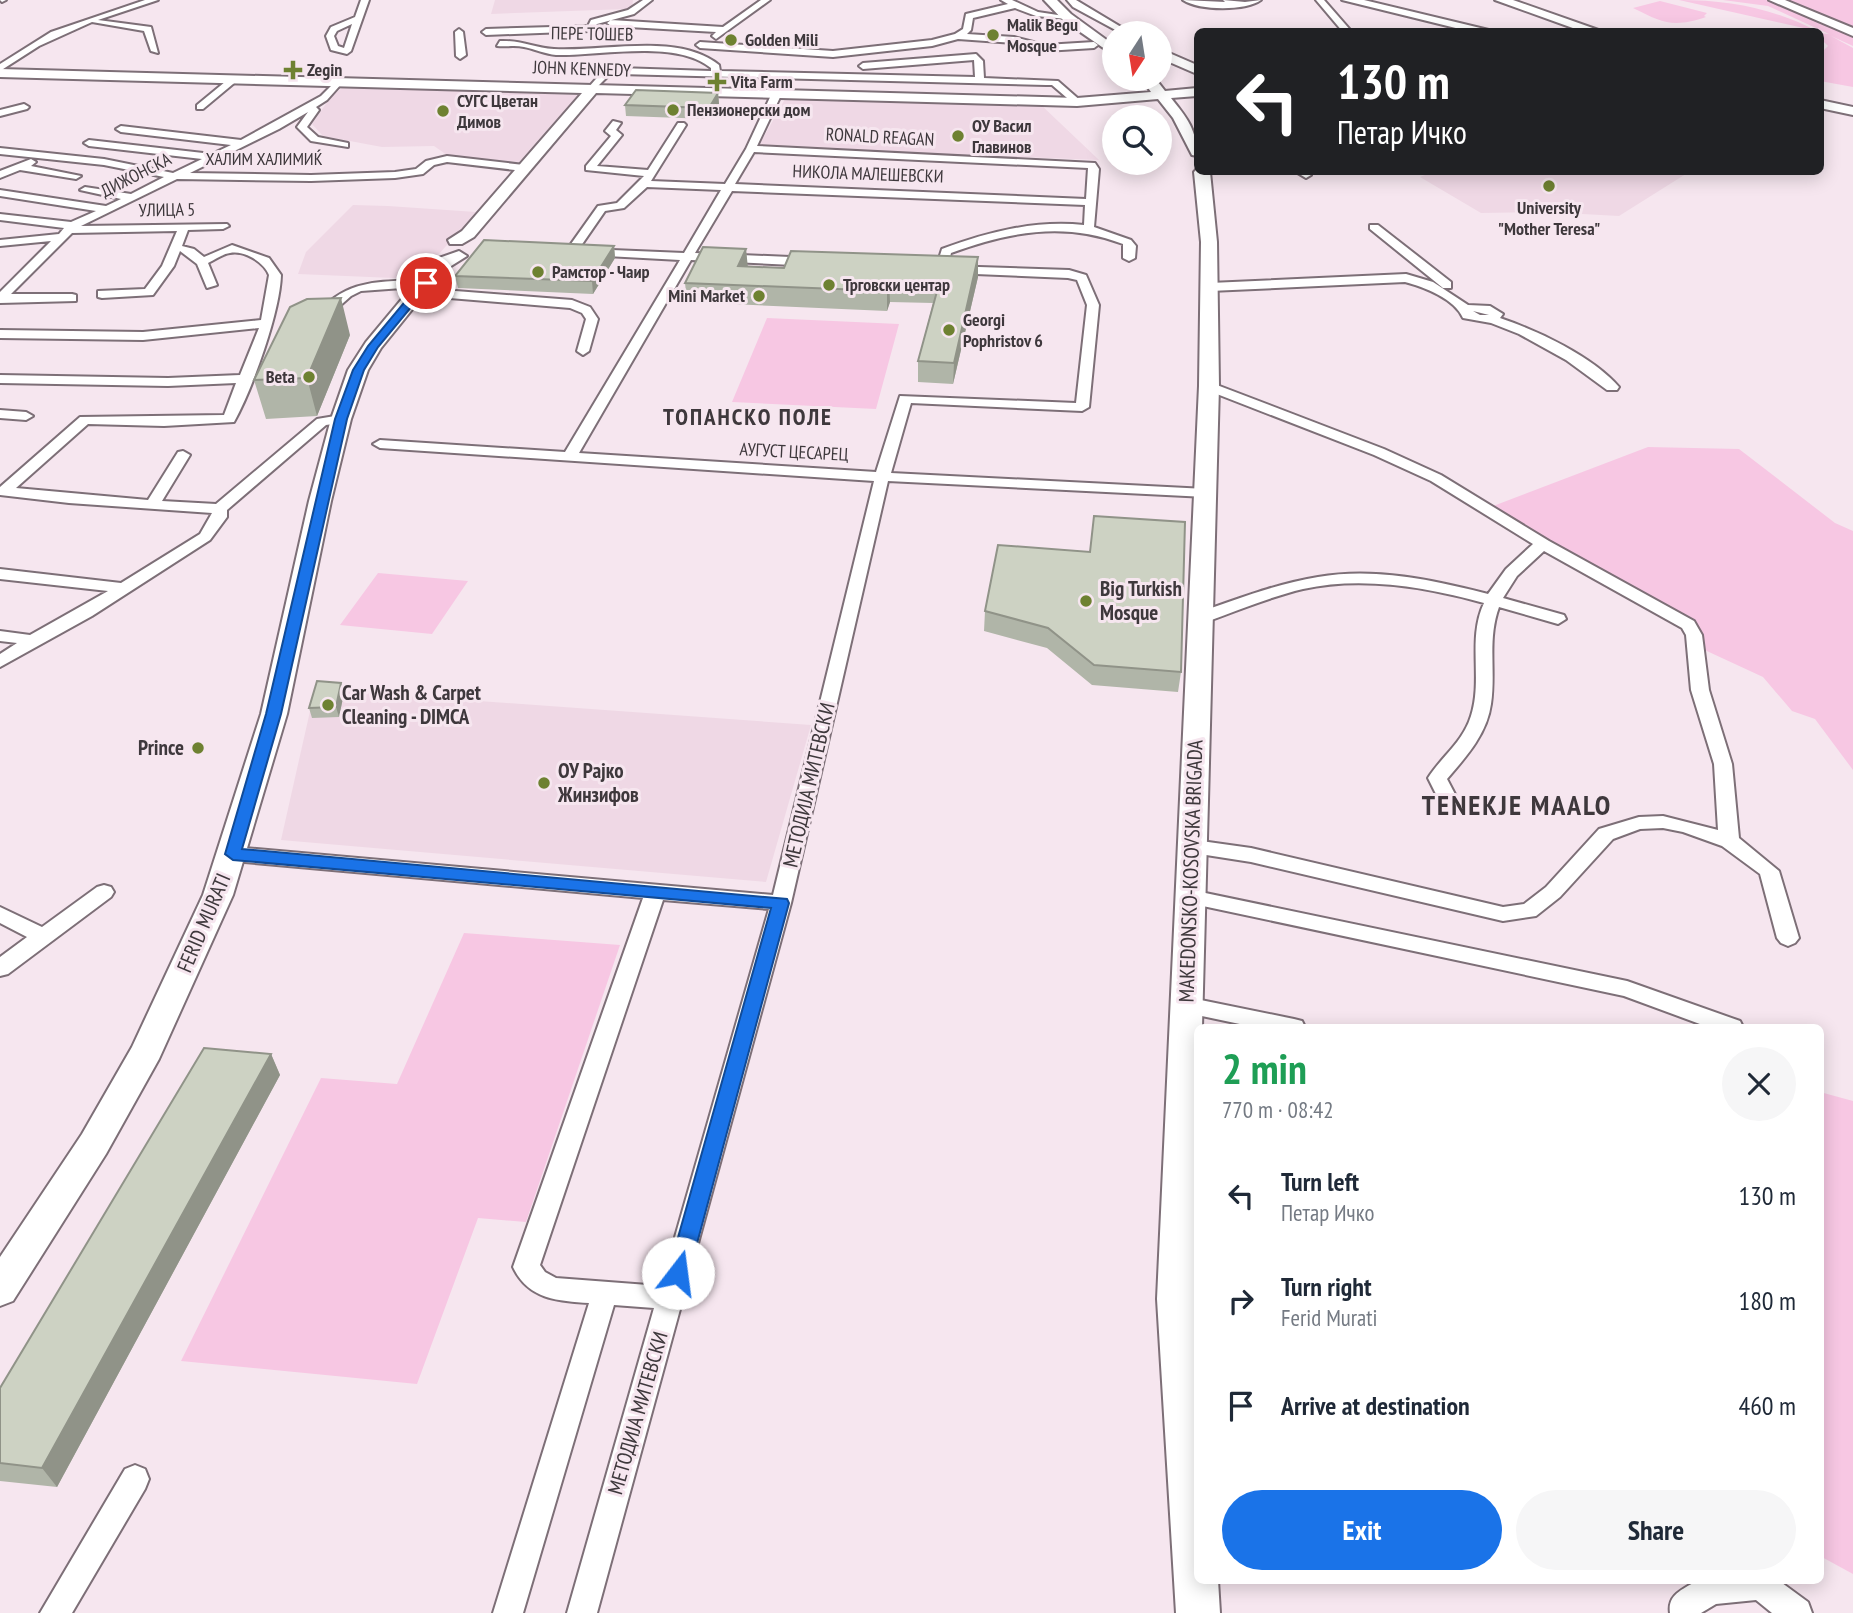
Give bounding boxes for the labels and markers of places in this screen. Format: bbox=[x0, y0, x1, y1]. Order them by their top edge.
place label: Malik Begu Mosque bbox=[1007, 13, 1078, 57]
marker: Malik Begu Mosque bbox=[985, 27, 1001, 43]
place label: Golden Mili bbox=[745, 28, 818, 51]
marker: Golden Mili bbox=[723, 32, 739, 48]
place label: Zegin bbox=[307, 58, 342, 81]
marker: Zegin bbox=[285, 62, 301, 78]
place label: Vita Farm bbox=[730, 70, 793, 93]
marker: Vita Farm bbox=[709, 74, 725, 90]
place label: СУГС Цветан Димов bbox=[457, 89, 538, 133]
place label: Пензионерски дом bbox=[687, 98, 810, 121]
marker: Пензионерски дом bbox=[665, 102, 681, 118]
marker: СУГС Цветан Димов bbox=[435, 103, 451, 119]
place label: ОУ Васил Главинов bbox=[972, 114, 1032, 158]
marker: ОУ Васил Главинов bbox=[950, 128, 966, 144]
marker: University "Mother Teresa" bbox=[1541, 178, 1557, 194]
place label: University "Mother Teresa" bbox=[1498, 196, 1600, 240]
pin bbox=[396, 253, 456, 313]
place label: Рамстор - Чаир bbox=[552, 260, 650, 283]
marker: Рамстор - Чаир bbox=[530, 264, 546, 280]
place label: Трговски центар bbox=[843, 273, 950, 296]
marker: Трговски центар bbox=[821, 277, 837, 293]
place label: Mini Market bbox=[668, 284, 746, 307]
marker: Mini Market bbox=[751, 288, 767, 304]
place label: Georgi Pophristov 6 bbox=[963, 308, 1043, 352]
marker: Georgi Pophristov 6 bbox=[941, 322, 957, 338]
place label: Beta bbox=[266, 365, 295, 388]
marker: Beta bbox=[301, 369, 317, 385]
place label: Big Turkish Mosque bbox=[1100, 575, 1182, 626]
marker: Big Turkish Mosque bbox=[1078, 593, 1094, 609]
place label: Car Wash & Carpet Cleaning - DIMCA bbox=[342, 679, 481, 730]
marker: Car Wash & Carpet Cleaning - DIMCA bbox=[320, 697, 336, 713]
place label: Prince bbox=[138, 734, 184, 761]
marker: Prince bbox=[190, 740, 206, 756]
place label: ОУ Рајко Жинзифов bbox=[557, 757, 639, 808]
marker: ОУ Рајко Жинзифов bbox=[536, 775, 552, 791]

